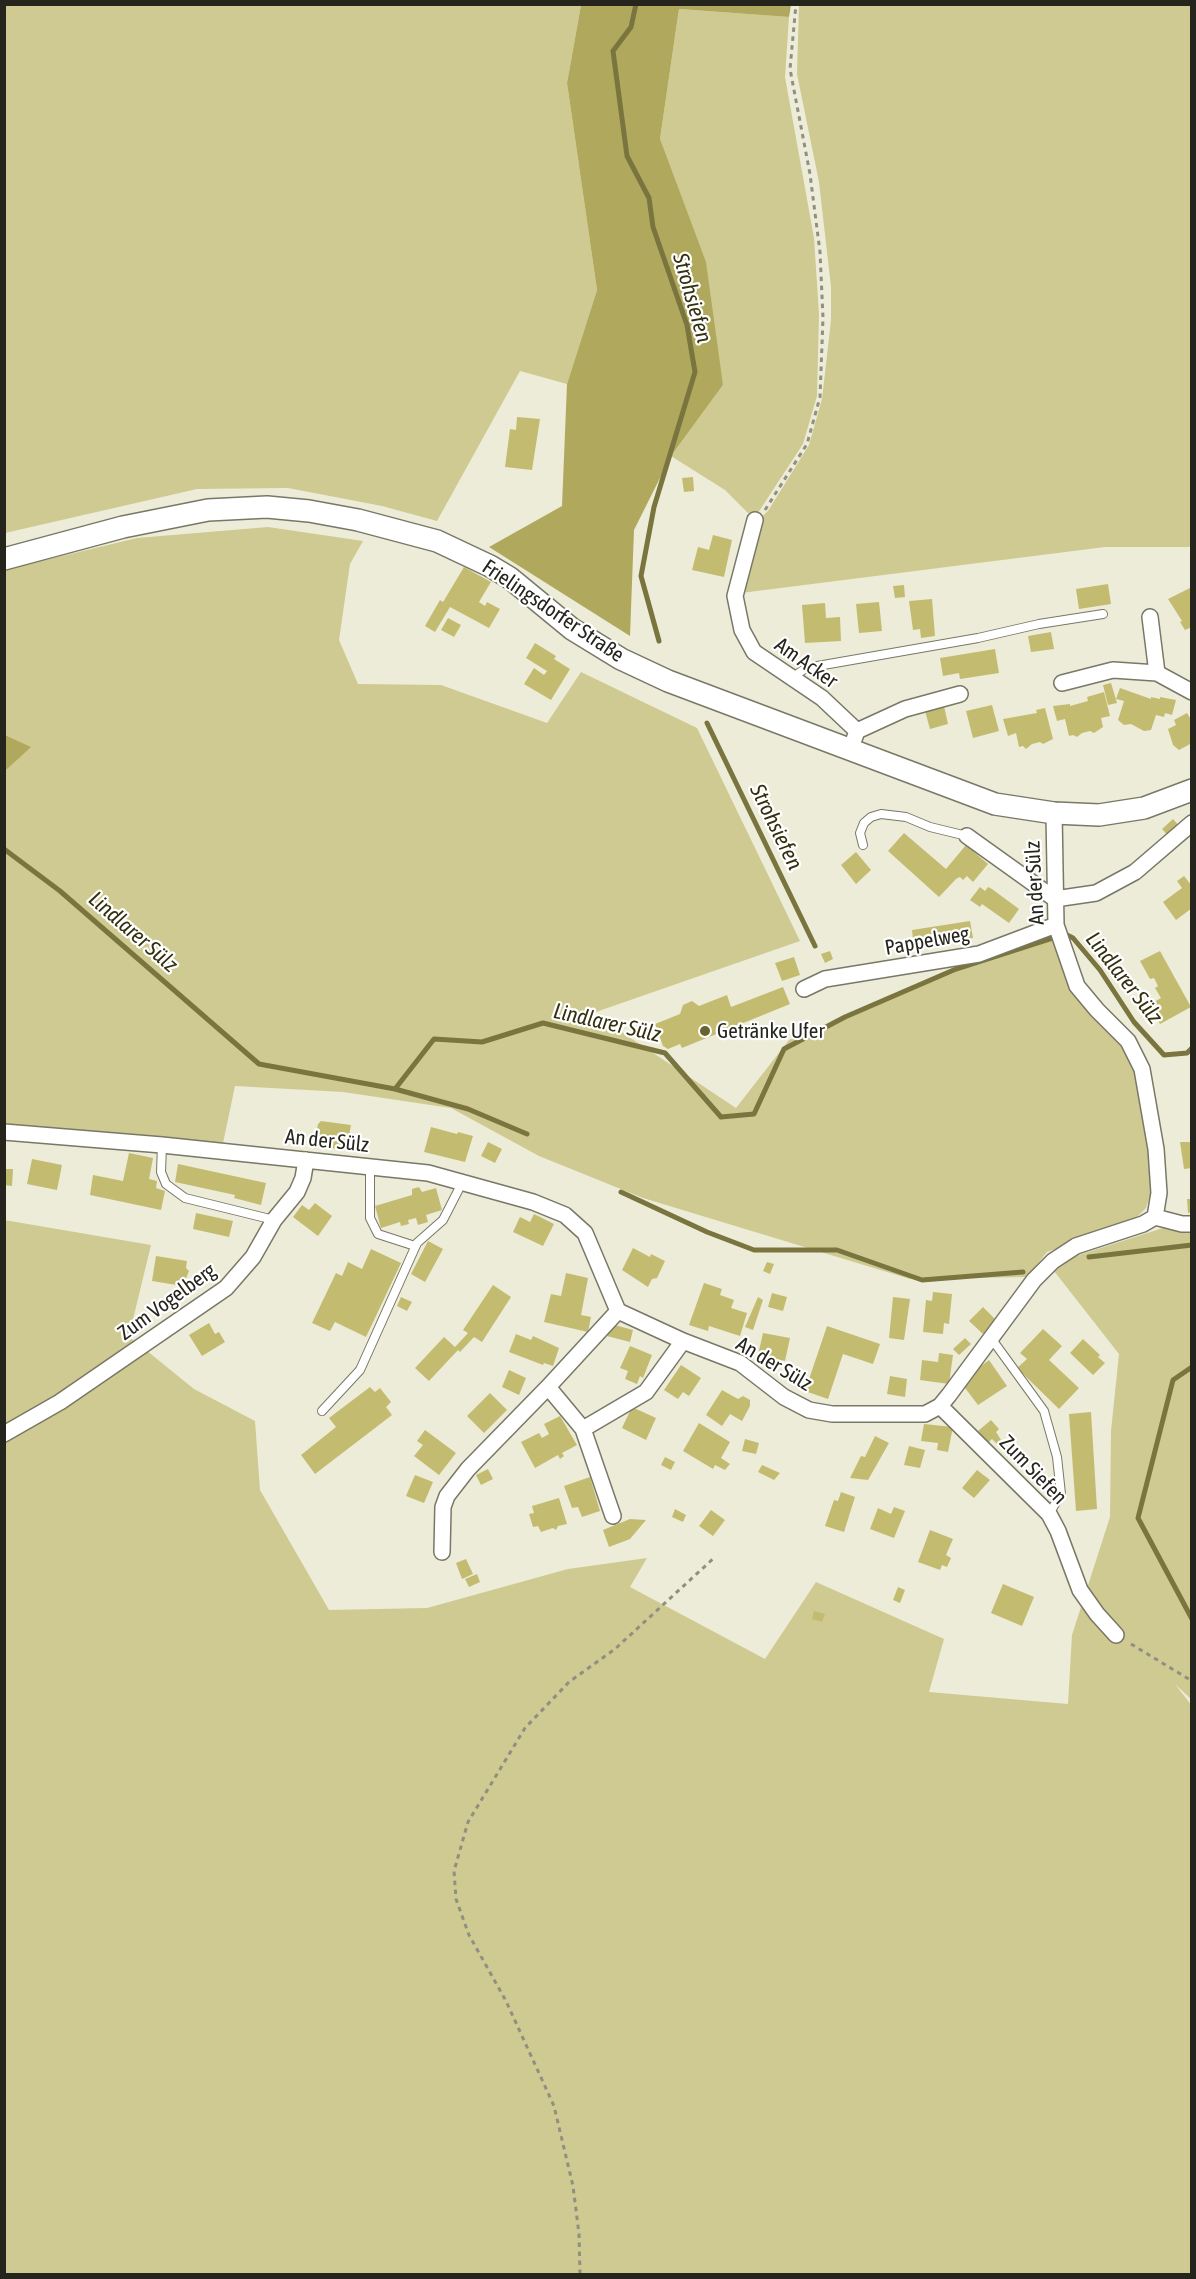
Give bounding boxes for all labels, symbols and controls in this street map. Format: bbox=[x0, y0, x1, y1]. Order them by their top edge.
water label: Strohsiefen bbox=[667, 250, 717, 346]
street label: Frielingsdorfer Straße bbox=[477, 554, 629, 668]
street label: Am Acker bbox=[770, 632, 842, 694]
water label: Strohsiefen bbox=[744, 780, 808, 874]
street label: An der Sülz bbox=[1020, 840, 1050, 926]
water label: Lindlarer Sülz bbox=[83, 886, 183, 978]
street label: Pappelweg bbox=[883, 921, 971, 961]
water label: Lindlarer Sülz bbox=[1080, 927, 1168, 1029]
water label: Lindlarer Sülz bbox=[551, 998, 663, 1048]
place label: Getränke Ufer bbox=[717, 1018, 825, 1044]
marker: Getränke Ufer bbox=[698, 1024, 712, 1038]
street label: An der Sülz bbox=[284, 1124, 370, 1158]
street label: Zum Vogelberg bbox=[113, 1258, 221, 1346]
street label: An der Sülz bbox=[732, 1332, 816, 1396]
street label: Zum Siefen bbox=[994, 1430, 1072, 1510]

